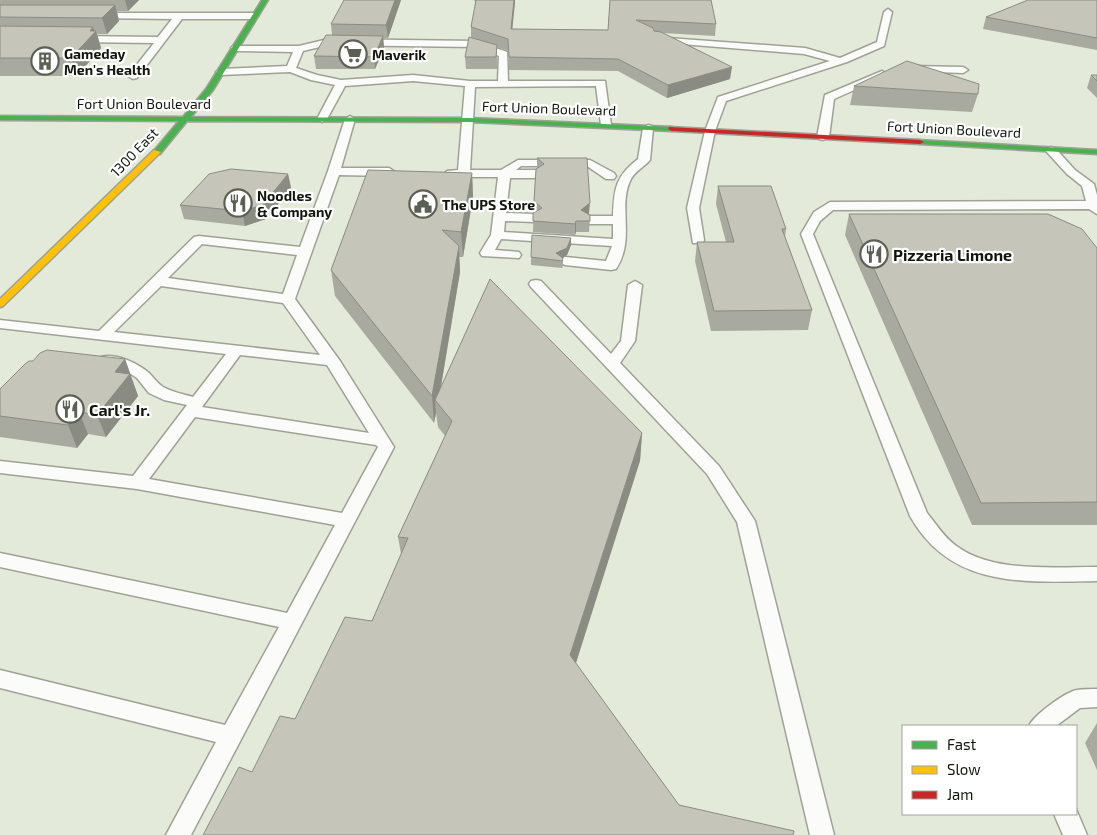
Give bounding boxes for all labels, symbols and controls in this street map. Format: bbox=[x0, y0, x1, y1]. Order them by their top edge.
supermarket icon: Maverik bbox=[338, 39, 368, 69]
place label: Gameday Men's Health bbox=[64, 45, 151, 78]
building icon: Gameday Men's Health bbox=[30, 46, 60, 76]
place label: Maverik bbox=[372, 46, 426, 63]
street label: Fort Union Boulevard bbox=[77, 95, 211, 112]
street label: Fort Union Boulevard bbox=[482, 97, 616, 119]
street label: Fort Union Boulevard bbox=[887, 117, 1021, 141]
street label: 1300 East bbox=[107, 124, 161, 180]
place label: Noodles & Company bbox=[257, 187, 332, 220]
restaurant icon: Noodles & Company bbox=[223, 188, 253, 218]
public building icon: The UPS Store bbox=[408, 189, 438, 219]
place label: The UPS Store bbox=[442, 196, 535, 213]
restaurant icon: Pizzeria Limone bbox=[859, 239, 889, 269]
place label: Pizzeria Limone bbox=[893, 245, 1012, 264]
restaurant icon: Carl's Jr. bbox=[55, 394, 85, 424]
place label: Carl's Jr. bbox=[89, 400, 150, 419]
legend bbox=[902, 725, 1077, 815]
text: Fast bbox=[947, 735, 977, 753]
text: Slow bbox=[947, 760, 981, 778]
text: Jam bbox=[947, 785, 973, 803]

